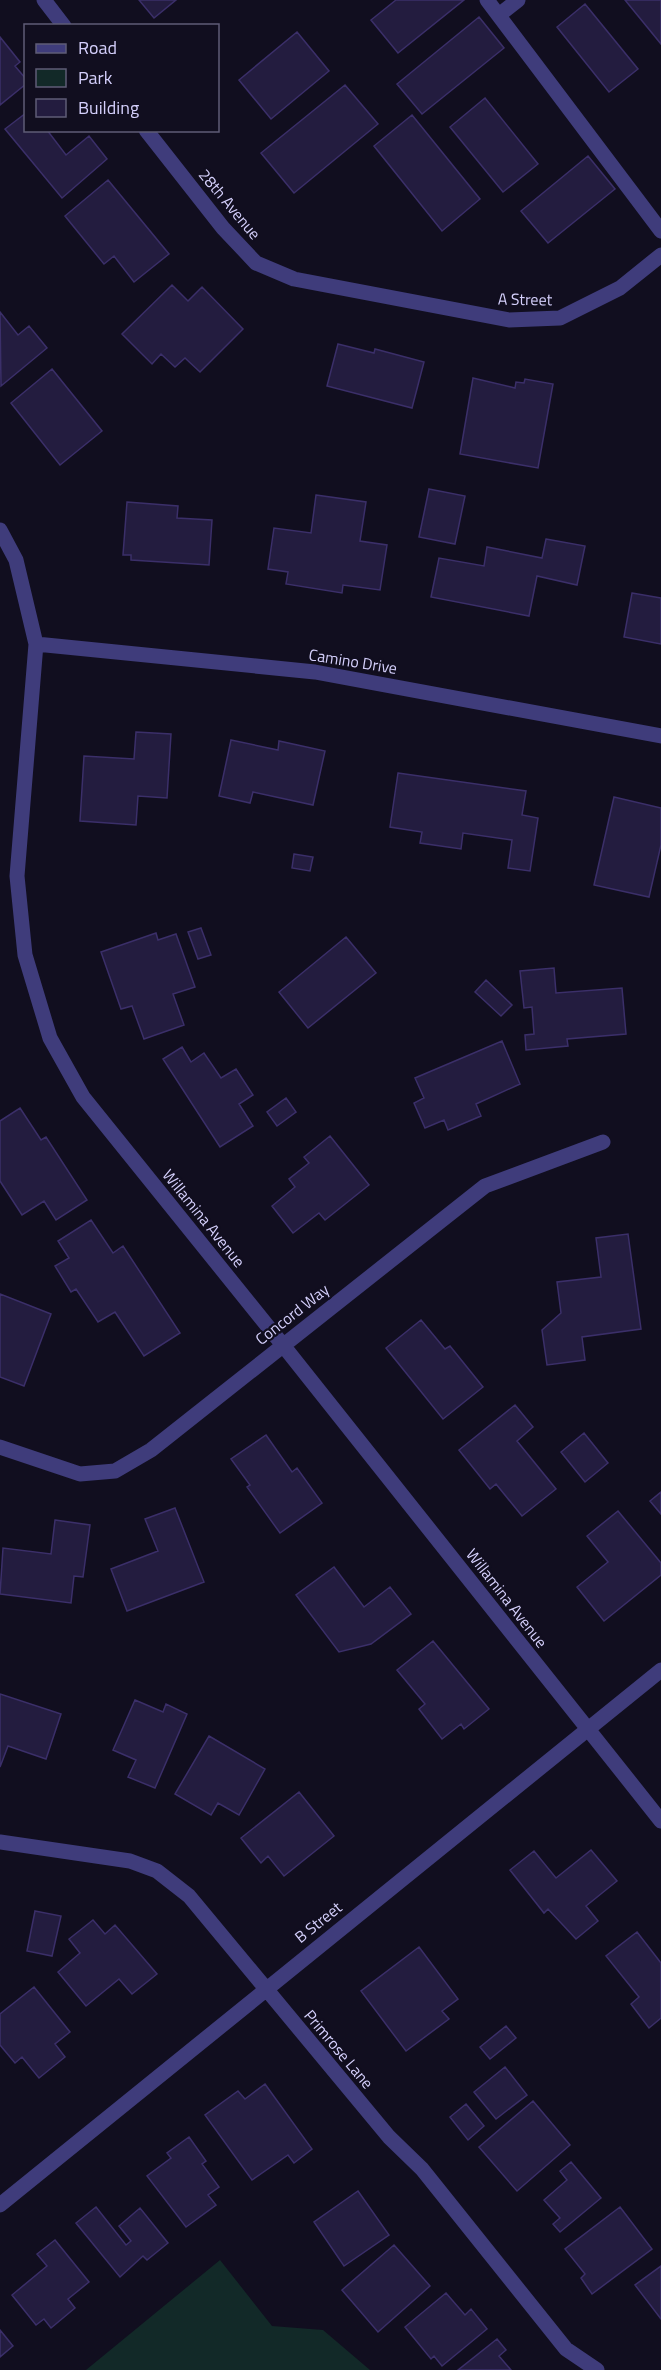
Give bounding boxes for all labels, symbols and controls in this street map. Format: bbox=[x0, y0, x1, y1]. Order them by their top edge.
legend bbox=[24, 24, 219, 132]
text: Road bbox=[78, 34, 117, 61]
text: Park bbox=[78, 64, 113, 91]
text: Building bbox=[78, 94, 139, 121]
street label: 28th Avenue bbox=[193, 163, 267, 245]
street label: A Street bbox=[498, 287, 553, 311]
street label: Camino Drive bbox=[307, 642, 399, 680]
street label: Willamina Avenue bbox=[157, 1164, 251, 1272]
street label: Concord Way bbox=[250, 1277, 334, 1350]
street label: Willamina Avenue bbox=[461, 1543, 553, 1653]
street label: B Street bbox=[289, 1895, 347, 1949]
street label: Primrose Lane bbox=[299, 2004, 379, 2094]

